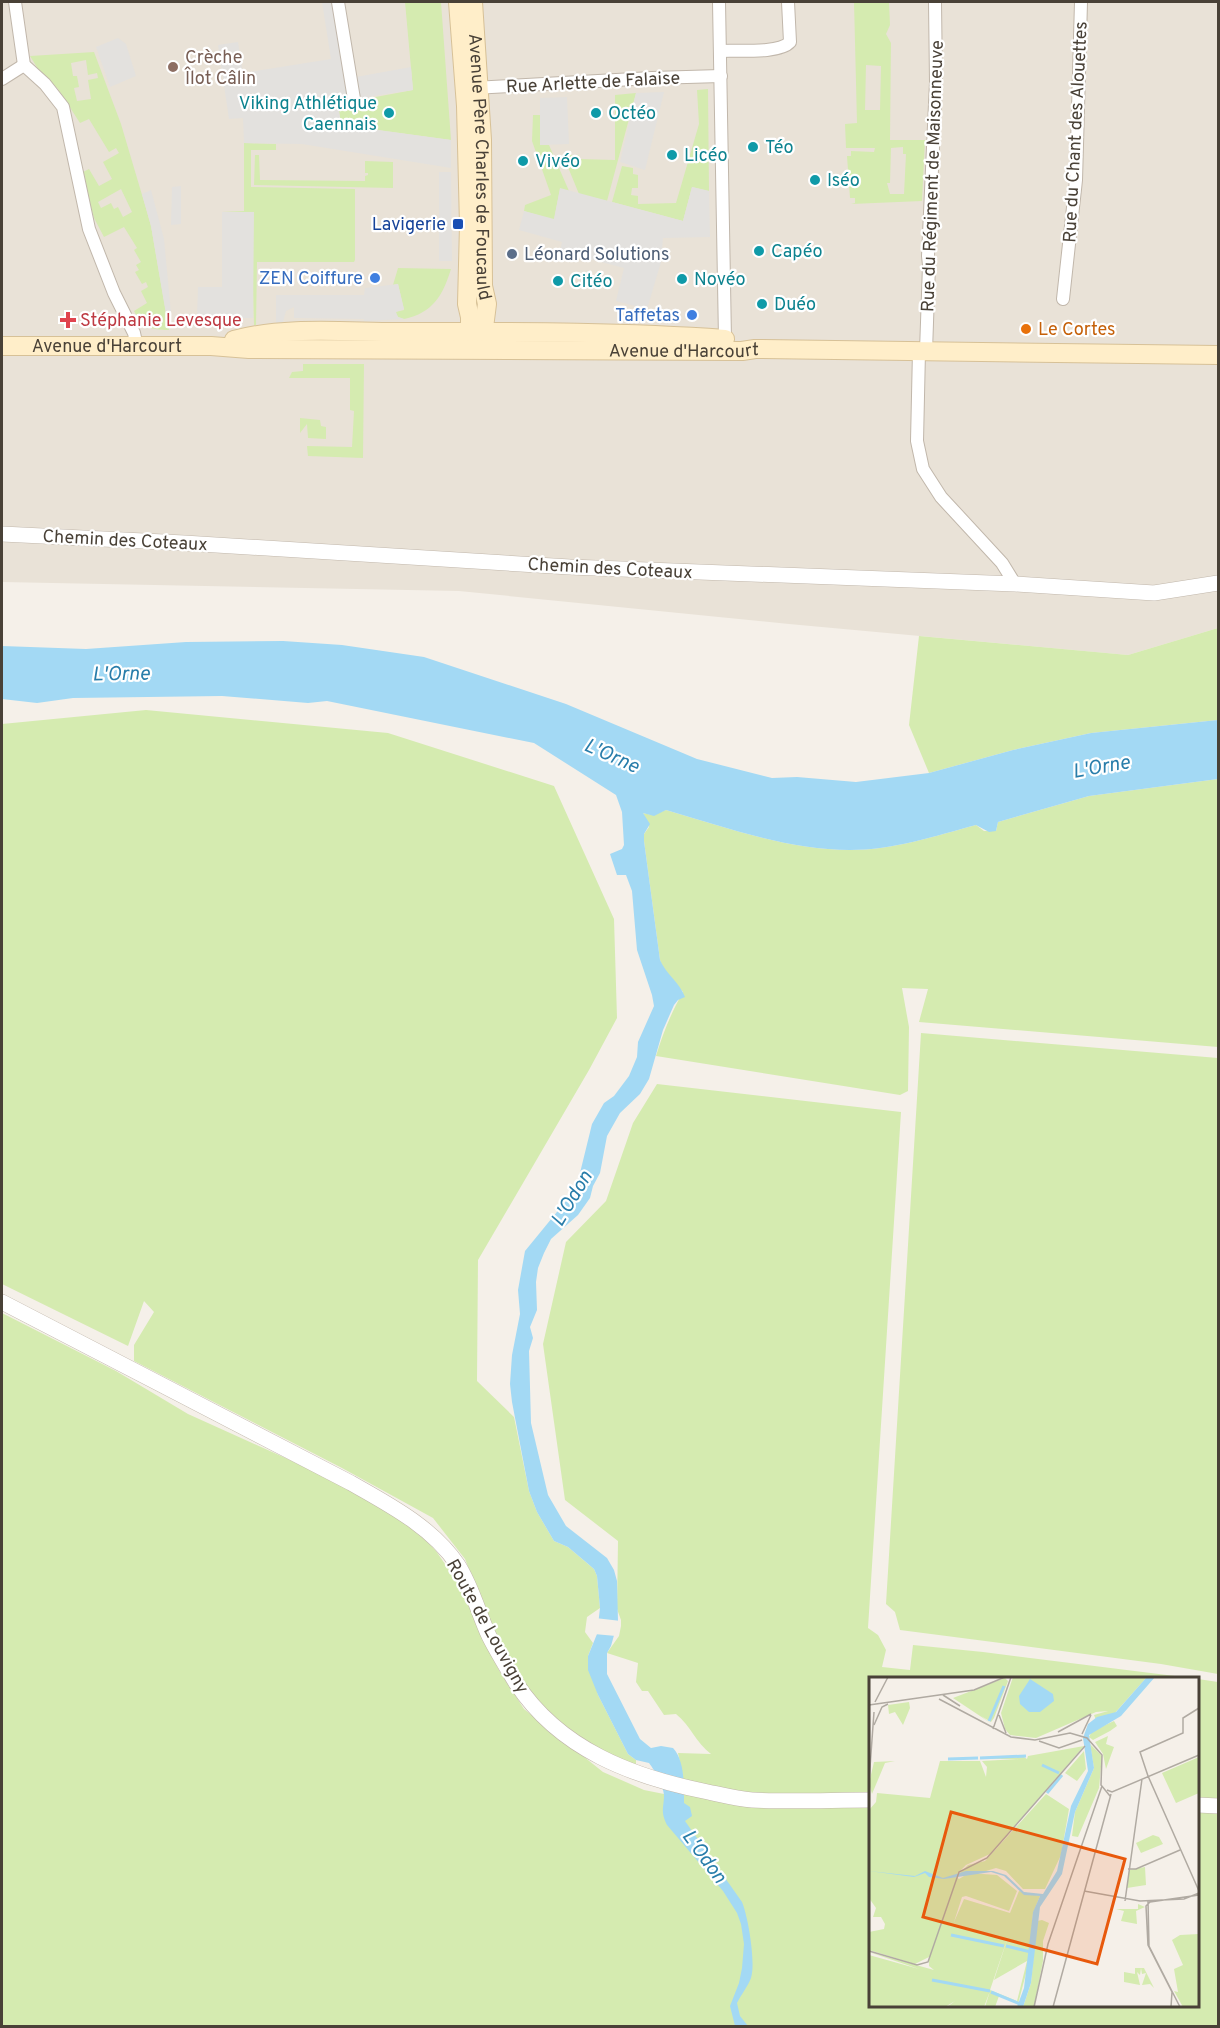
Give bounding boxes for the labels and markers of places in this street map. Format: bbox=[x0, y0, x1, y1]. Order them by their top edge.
place label: Crèche Îlot Câlin bbox=[184, 47, 256, 91]
marker: Crèche Îlot Câlin bbox=[166, 60, 180, 74]
place label: Viking Athlétique Caennais bbox=[239, 93, 377, 137]
place label: Octéo bbox=[608, 103, 656, 126]
marker: Viking Athlétique Caennais bbox=[382, 106, 396, 120]
marker: Octéo bbox=[589, 106, 603, 120]
place label: Téo bbox=[765, 137, 794, 160]
marker: Téo bbox=[746, 140, 760, 154]
place label: Licéo bbox=[684, 145, 728, 168]
marker: Licéo bbox=[665, 148, 679, 162]
place label: Vivéo bbox=[535, 151, 580, 174]
marker: Vivéo bbox=[516, 154, 530, 168]
place label: Iséo bbox=[827, 170, 860, 193]
marker: Iséo bbox=[808, 173, 822, 187]
place label: Lavigerie bbox=[372, 214, 446, 237]
marker: Lavigerie bbox=[451, 217, 465, 231]
place label: Capéo bbox=[771, 241, 823, 264]
place label: Léonard Solutions bbox=[524, 244, 669, 267]
marker: Capéo bbox=[752, 244, 766, 258]
marker: Léonard Solutions bbox=[505, 247, 519, 261]
place label: ZEN Coiffure bbox=[259, 268, 363, 291]
place label: Novéo bbox=[694, 269, 746, 292]
marker: ZEN Coiffure bbox=[368, 271, 382, 285]
place label: Citéo bbox=[570, 271, 613, 294]
marker: Novéo bbox=[675, 272, 689, 286]
marker: Citéo bbox=[551, 274, 565, 288]
place label: Duéo bbox=[774, 294, 816, 317]
marker: Duéo bbox=[755, 297, 769, 311]
place label: Taffetas bbox=[615, 305, 680, 328]
marker: Taffetas bbox=[685, 308, 699, 322]
place label: Stéphanie Levesque bbox=[80, 310, 242, 333]
marker: Stéphanie Levesque bbox=[61, 313, 75, 327]
place label: Le Cortes bbox=[1038, 319, 1116, 342]
marker: Le Cortes bbox=[1019, 322, 1033, 336]

